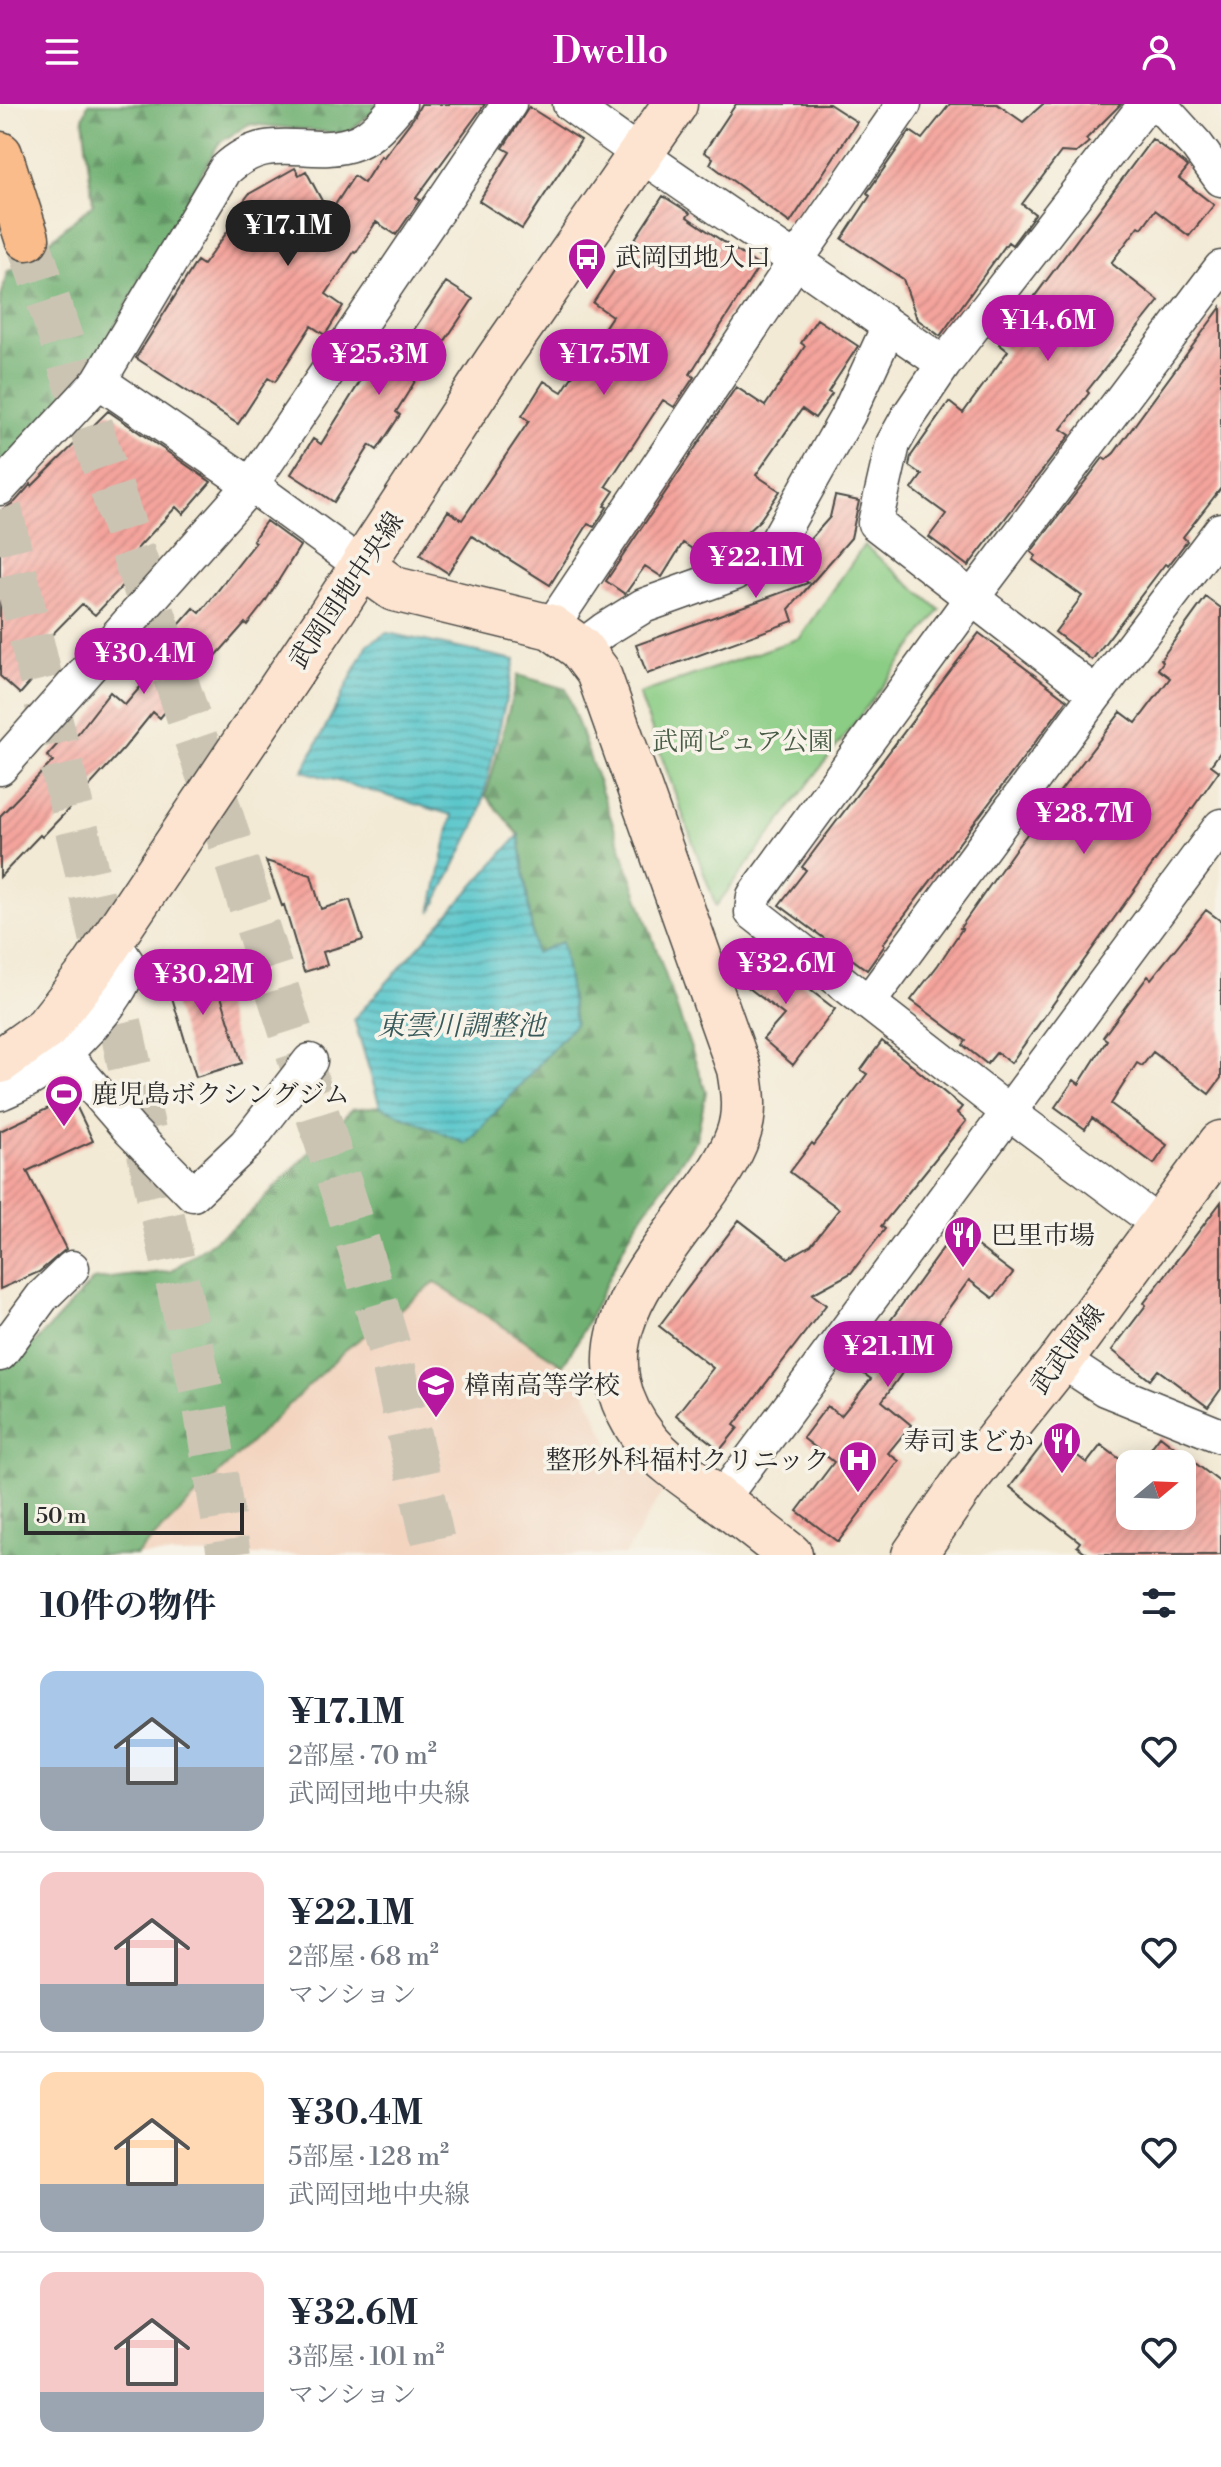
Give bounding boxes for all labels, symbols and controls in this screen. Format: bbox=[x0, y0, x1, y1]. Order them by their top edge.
icon: menu bbox=[40, 30, 84, 74]
text: Dwello bbox=[553, 30, 668, 75]
icon: person bbox=[1137, 30, 1181, 74]
pin: ¥17.1M bbox=[223, 200, 353, 268]
text: ¥17.1M bbox=[244, 210, 332, 242]
bus stop icon: 武岡団地入口 bbox=[566, 236, 608, 291]
place label: 武岡団地入口 bbox=[615, 242, 771, 274]
pin: ¥14.6M bbox=[983, 295, 1113, 363]
text: ¥14.6M bbox=[1000, 305, 1096, 337]
pin: ¥25.3M bbox=[314, 329, 444, 397]
pin: ¥17.5M bbox=[539, 329, 669, 397]
text: ¥25.3M bbox=[329, 339, 429, 371]
text: ¥17.5M bbox=[558, 339, 650, 371]
street label: 武岡団地中央線 bbox=[283, 506, 411, 675]
pin: ¥22.1M bbox=[691, 532, 821, 600]
text: ¥22.1M bbox=[708, 542, 804, 574]
pin: ¥30.4M bbox=[79, 628, 209, 696]
text: ¥30.4M bbox=[92, 638, 196, 670]
park label: 武岡ピュア公園 bbox=[652, 726, 834, 758]
pin: ¥28.7M bbox=[1019, 788, 1149, 856]
text: ¥28.7M bbox=[1034, 798, 1134, 830]
pin: ¥32.6M bbox=[721, 938, 851, 1006]
text: ¥32.6M bbox=[736, 948, 836, 980]
pin: ¥30.2M bbox=[138, 949, 268, 1017]
text: ¥30.2M bbox=[152, 959, 254, 991]
water label: 東雲川調整池 bbox=[377, 1009, 548, 1044]
sports icon: 鹿児島ボクシングジム bbox=[43, 1073, 85, 1128]
place label: 鹿児島ボクシングジム bbox=[92, 1079, 350, 1111]
restaurant icon: 巴里市場 bbox=[942, 1214, 984, 1269]
place label: 巴里市場 bbox=[991, 1220, 1095, 1252]
street label: 武武岡線 bbox=[1024, 1298, 1112, 1401]
pin: ¥21.1M bbox=[823, 1321, 953, 1389]
text: ¥21.1M bbox=[841, 1331, 935, 1363]
school or university icon: 樟南高等学校 bbox=[415, 1364, 457, 1419]
place label: 樟南高等学校 bbox=[464, 1370, 620, 1402]
restaurant icon: 寿司まどか bbox=[1041, 1420, 1083, 1475]
place label: 寿司まどか bbox=[904, 1426, 1034, 1458]
hospital icon: 整形外科福村クリニック bbox=[837, 1439, 879, 1494]
place label: 整形外科福村クリニック bbox=[546, 1445, 830, 1477]
north arrow bbox=[1116, 1450, 1196, 1530]
map controls bbox=[1116, 1450, 1196, 1530]
scale bar bbox=[24, 1499, 244, 1535]
text: 50 m bbox=[36, 1503, 87, 1530]
icon: filters bbox=[1137, 1581, 1181, 1625]
text: 10件の物件 bbox=[40, 1586, 216, 1628]
text: ¥17.1M bbox=[288, 1692, 404, 1734]
icon: home bbox=[104, 1703, 200, 1799]
icon: heart bbox=[1137, 1729, 1181, 1773]
text: 2部屋 · 70 m² bbox=[288, 1740, 437, 1772]
text: 武岡団地中央線 bbox=[288, 1778, 470, 1810]
text: ¥22.1M bbox=[288, 1893, 414, 1935]
icon: home bbox=[104, 1904, 200, 2000]
icon: heart bbox=[1137, 1930, 1181, 1974]
text: 2部屋 · 68 m² bbox=[288, 1941, 439, 1973]
text: マンション bbox=[288, 1979, 417, 2011]
text: ¥30.4M bbox=[288, 2093, 423, 2135]
icon: home bbox=[104, 2104, 200, 2200]
icon: heart bbox=[1137, 2130, 1181, 2174]
text: 5部屋 · 128 m² bbox=[288, 2141, 449, 2173]
text: 武岡団地中央線 bbox=[288, 2179, 470, 2211]
text: ¥32.6M bbox=[288, 2293, 418, 2335]
icon: home bbox=[104, 2304, 200, 2400]
icon: heart bbox=[1137, 2330, 1181, 2374]
text: 3部屋 · 101 m² bbox=[288, 2341, 445, 2373]
text: マンション bbox=[288, 2379, 417, 2411]

